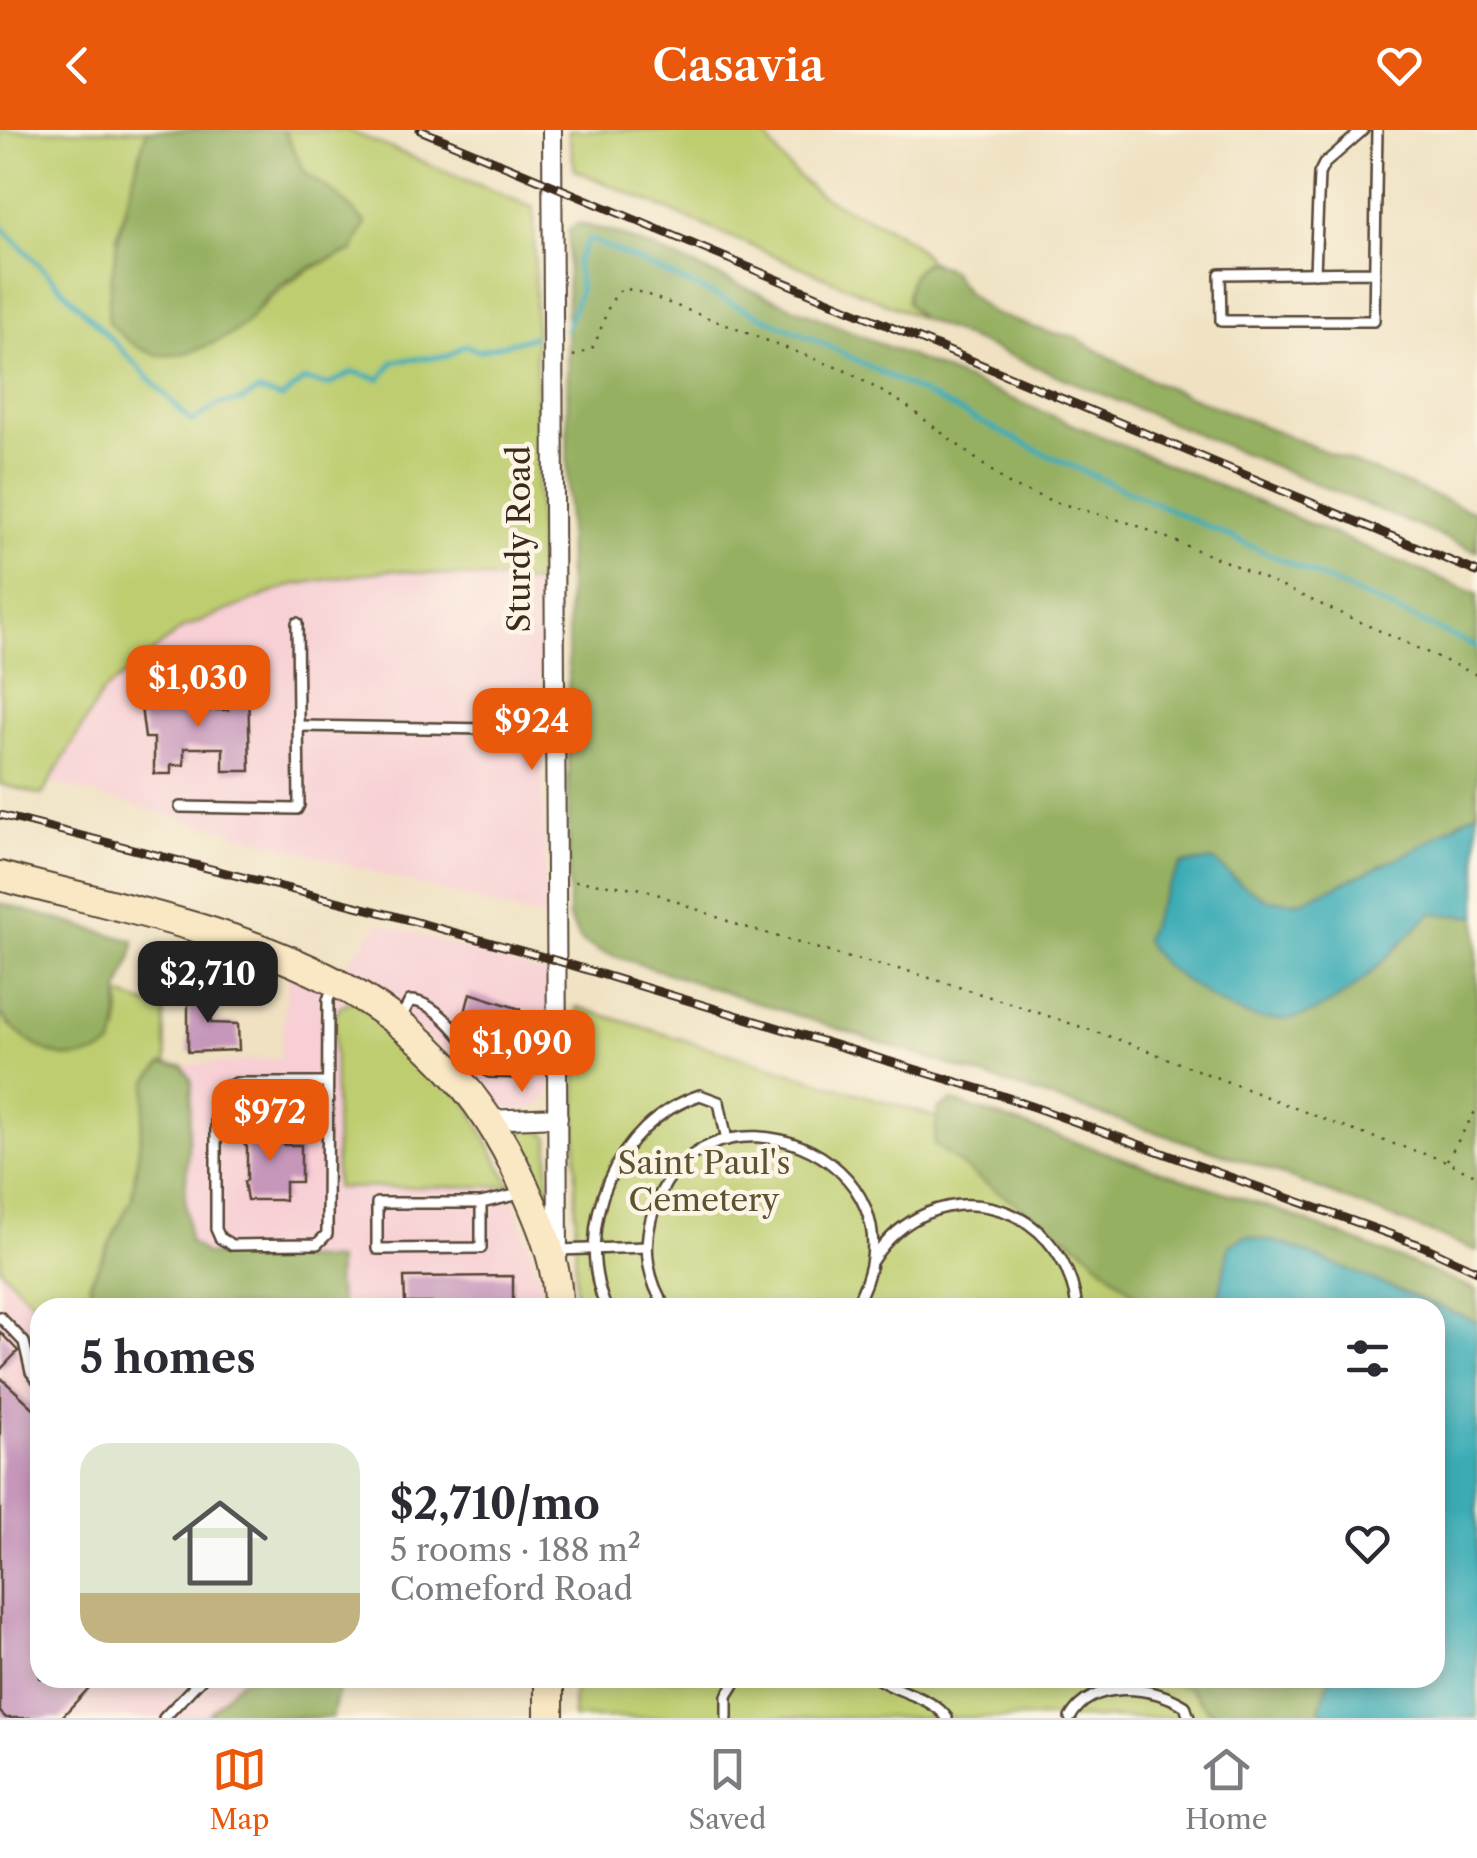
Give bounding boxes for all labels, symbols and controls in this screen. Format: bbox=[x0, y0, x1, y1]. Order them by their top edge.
text: Casavia bbox=[652, 37, 825, 93]
icon: back bbox=[50, 38, 105, 93]
icon: heart bbox=[1372, 38, 1427, 93]
street label: Sturdy Road bbox=[499, 446, 538, 632]
pin: $1,030 bbox=[117, 645, 279, 730]
text: $1,030 bbox=[148, 658, 248, 697]
pin: $924 bbox=[473, 688, 591, 773]
text: $924 bbox=[495, 701, 569, 740]
pin: $2,710 bbox=[127, 941, 289, 1026]
text: $2,710 bbox=[160, 954, 256, 993]
pin: $1,090 bbox=[441, 1010, 603, 1095]
text: $1,090 bbox=[472, 1023, 572, 1062]
pin: $972 bbox=[211, 1079, 329, 1164]
text: $972 bbox=[234, 1092, 306, 1131]
park label: Saint Paul's Cemetery bbox=[618, 1143, 790, 1219]
icon: filters bbox=[1340, 1331, 1395, 1386]
text: 5 homes bbox=[80, 1332, 256, 1384]
text: $2,710/mo bbox=[390, 1478, 600, 1530]
icon: home bbox=[160, 1483, 280, 1603]
icon: heart bbox=[1340, 1516, 1395, 1571]
text: 5 rooms · 188 m² bbox=[390, 1530, 641, 1569]
text: Comeford Road bbox=[390, 1569, 633, 1608]
tab: Map bbox=[209, 1742, 270, 1836]
tab: Saved bbox=[689, 1742, 766, 1836]
tab: Home bbox=[1185, 1742, 1268, 1836]

